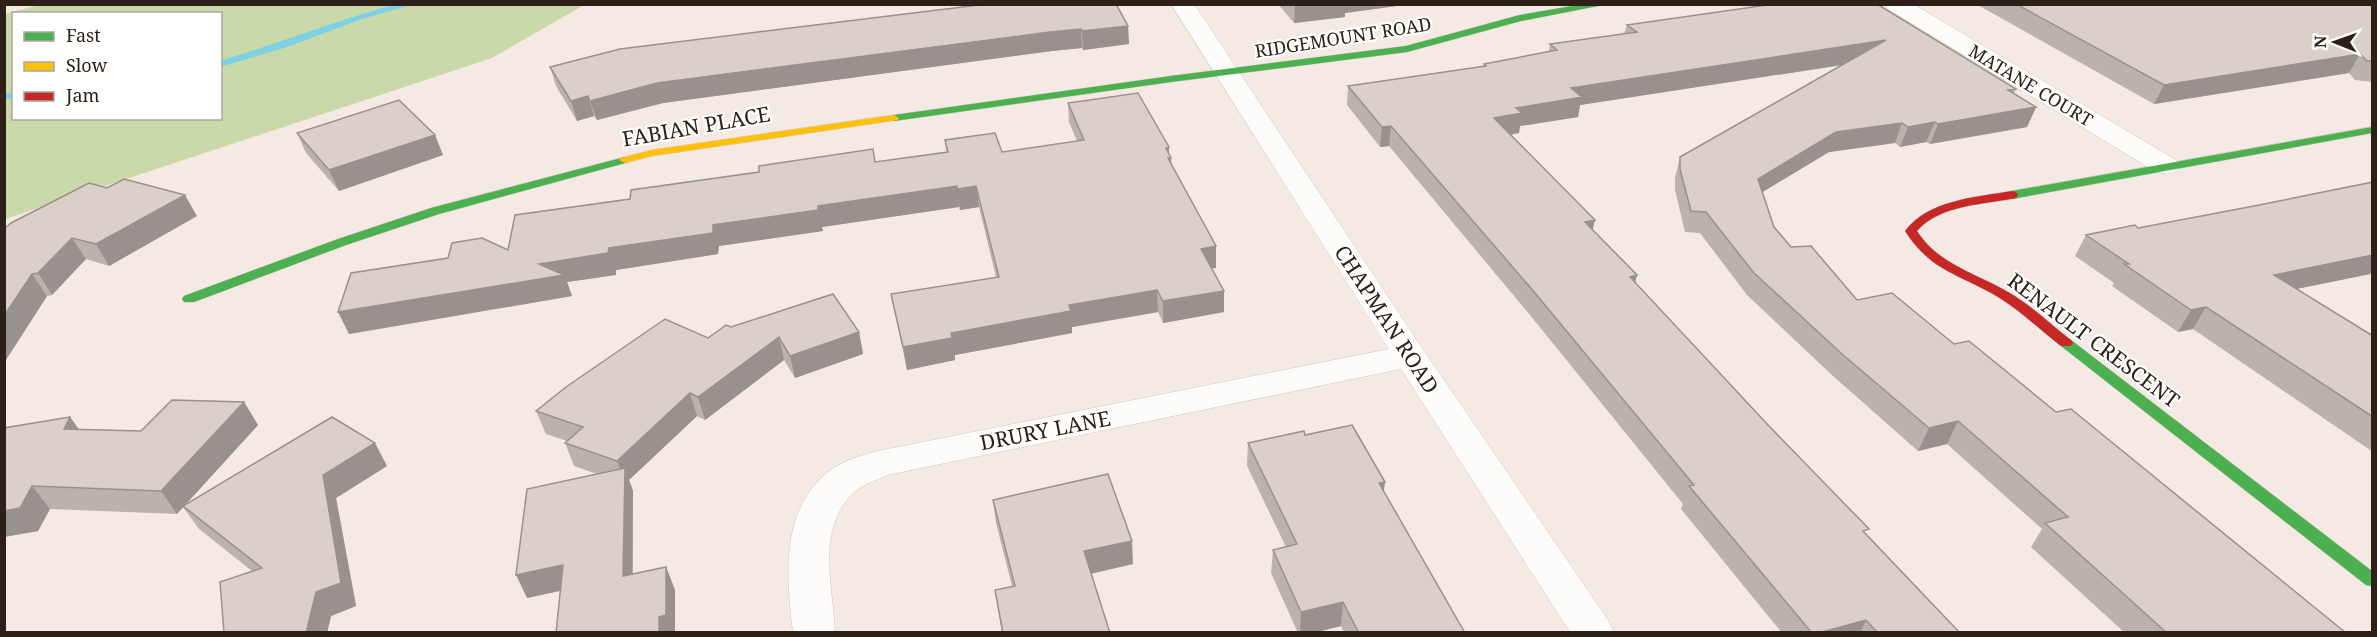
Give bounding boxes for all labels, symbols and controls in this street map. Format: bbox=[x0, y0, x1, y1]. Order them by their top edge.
street label: RIDGEMOUNT ROAD bbox=[1253, 11, 1433, 63]
legend bbox=[12, 12, 222, 120]
north arrow bbox=[2305, 12, 2365, 72]
text: Fast bbox=[66, 23, 101, 47]
text: N bbox=[2309, 35, 2331, 48]
street label: MATANE COURT bbox=[1965, 39, 2097, 131]
text: Slow bbox=[66, 53, 108, 77]
text: Jam bbox=[65, 83, 100, 107]
street label: FABIAN PLACE bbox=[620, 99, 772, 153]
street label: CHAPMAN ROAD bbox=[1329, 239, 1445, 399]
street label: RENAULT CRESCENT bbox=[2002, 266, 2186, 414]
street label: DRURY LANE bbox=[977, 404, 1113, 456]

